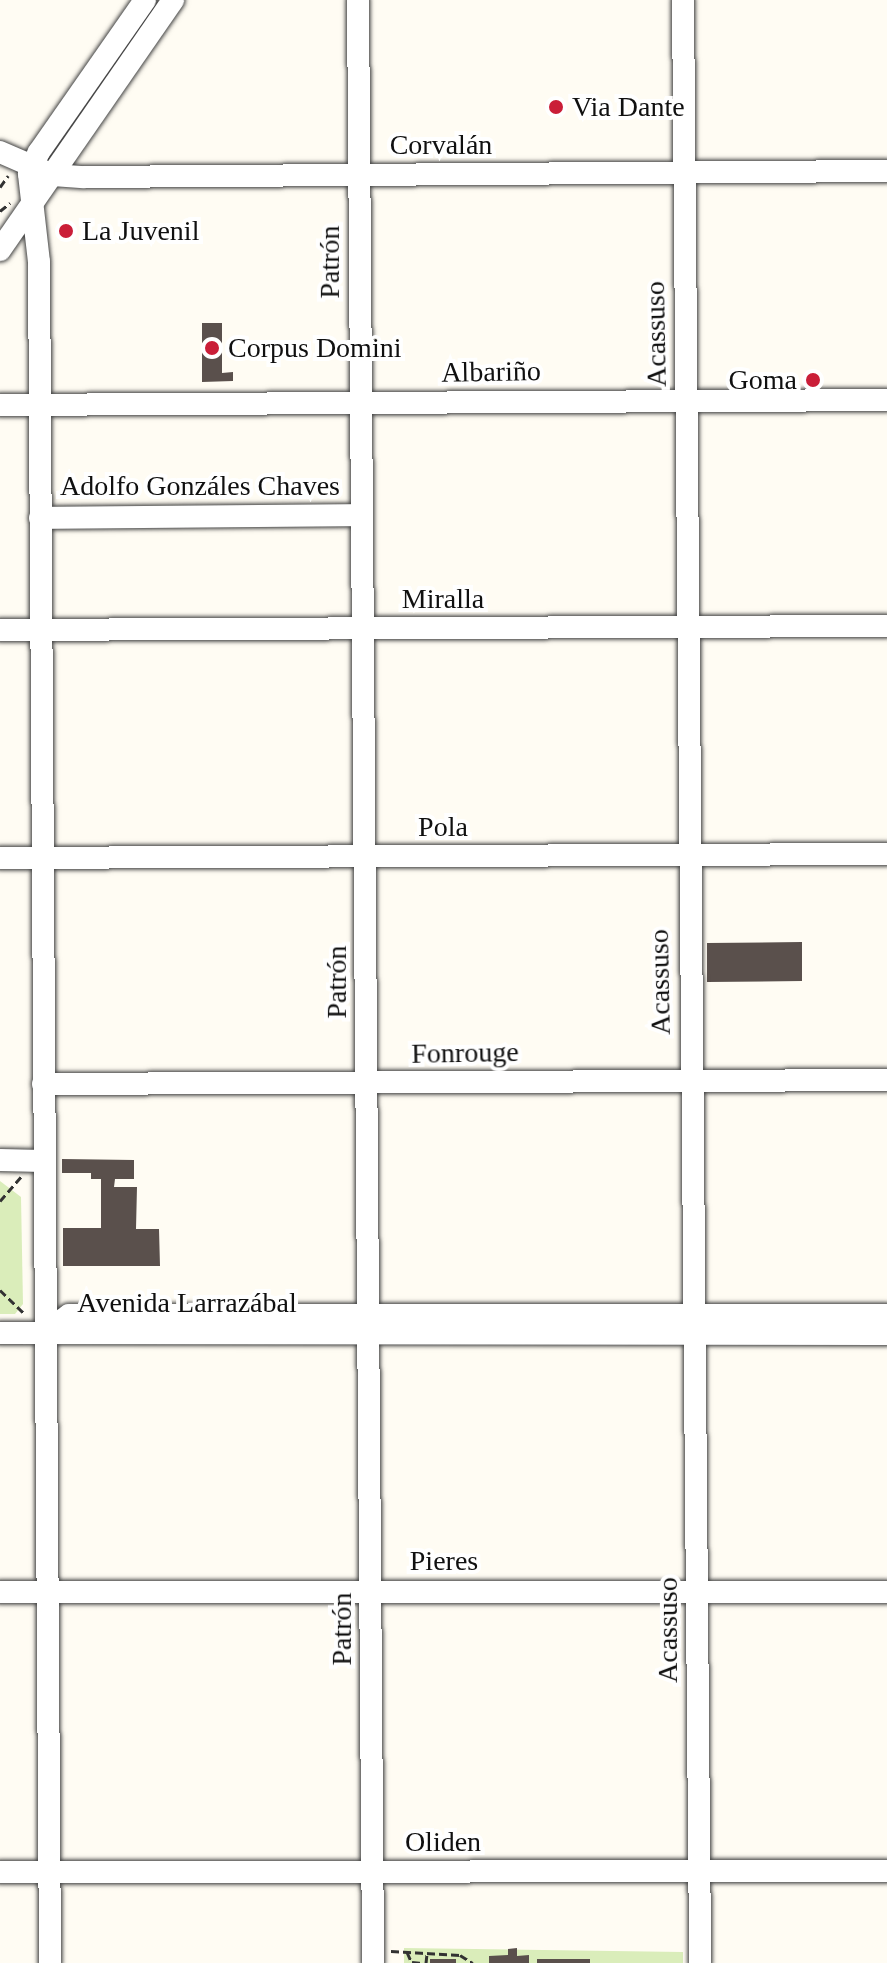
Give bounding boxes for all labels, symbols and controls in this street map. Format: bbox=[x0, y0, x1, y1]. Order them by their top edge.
place label: Via Dante bbox=[572, 90, 685, 124]
marker: Via Dante bbox=[547, 98, 565, 116]
street label: Corvalán bbox=[390, 128, 492, 162]
place label: La Juvenil bbox=[82, 214, 199, 248]
marker: La Juvenil bbox=[57, 222, 75, 240]
street label: Patrón bbox=[313, 225, 347, 299]
street label: Acassuso bbox=[638, 281, 674, 387]
place label: Corpus Domini bbox=[228, 331, 401, 365]
marker: Corpus Domini bbox=[203, 339, 221, 357]
street label: Albariño bbox=[441, 354, 541, 390]
place label: Goma bbox=[729, 363, 797, 397]
marker: Goma bbox=[804, 371, 822, 389]
street label: Adolfo Gonzáles Chaves bbox=[60, 469, 340, 503]
street label: Miralla bbox=[402, 582, 484, 616]
street label: Pola bbox=[418, 810, 468, 844]
street label: Acassuso bbox=[642, 929, 678, 1035]
street label: Patrón bbox=[320, 945, 354, 1019]
street label: Fonrouge bbox=[411, 1035, 519, 1071]
street label: Avenida Larrazábal bbox=[77, 1286, 297, 1320]
street label: Pieres bbox=[410, 1544, 478, 1578]
street label: Acassuso bbox=[651, 1577, 685, 1683]
street label: Patrón bbox=[325, 1592, 359, 1666]
street label: Oliden bbox=[405, 1825, 481, 1859]

